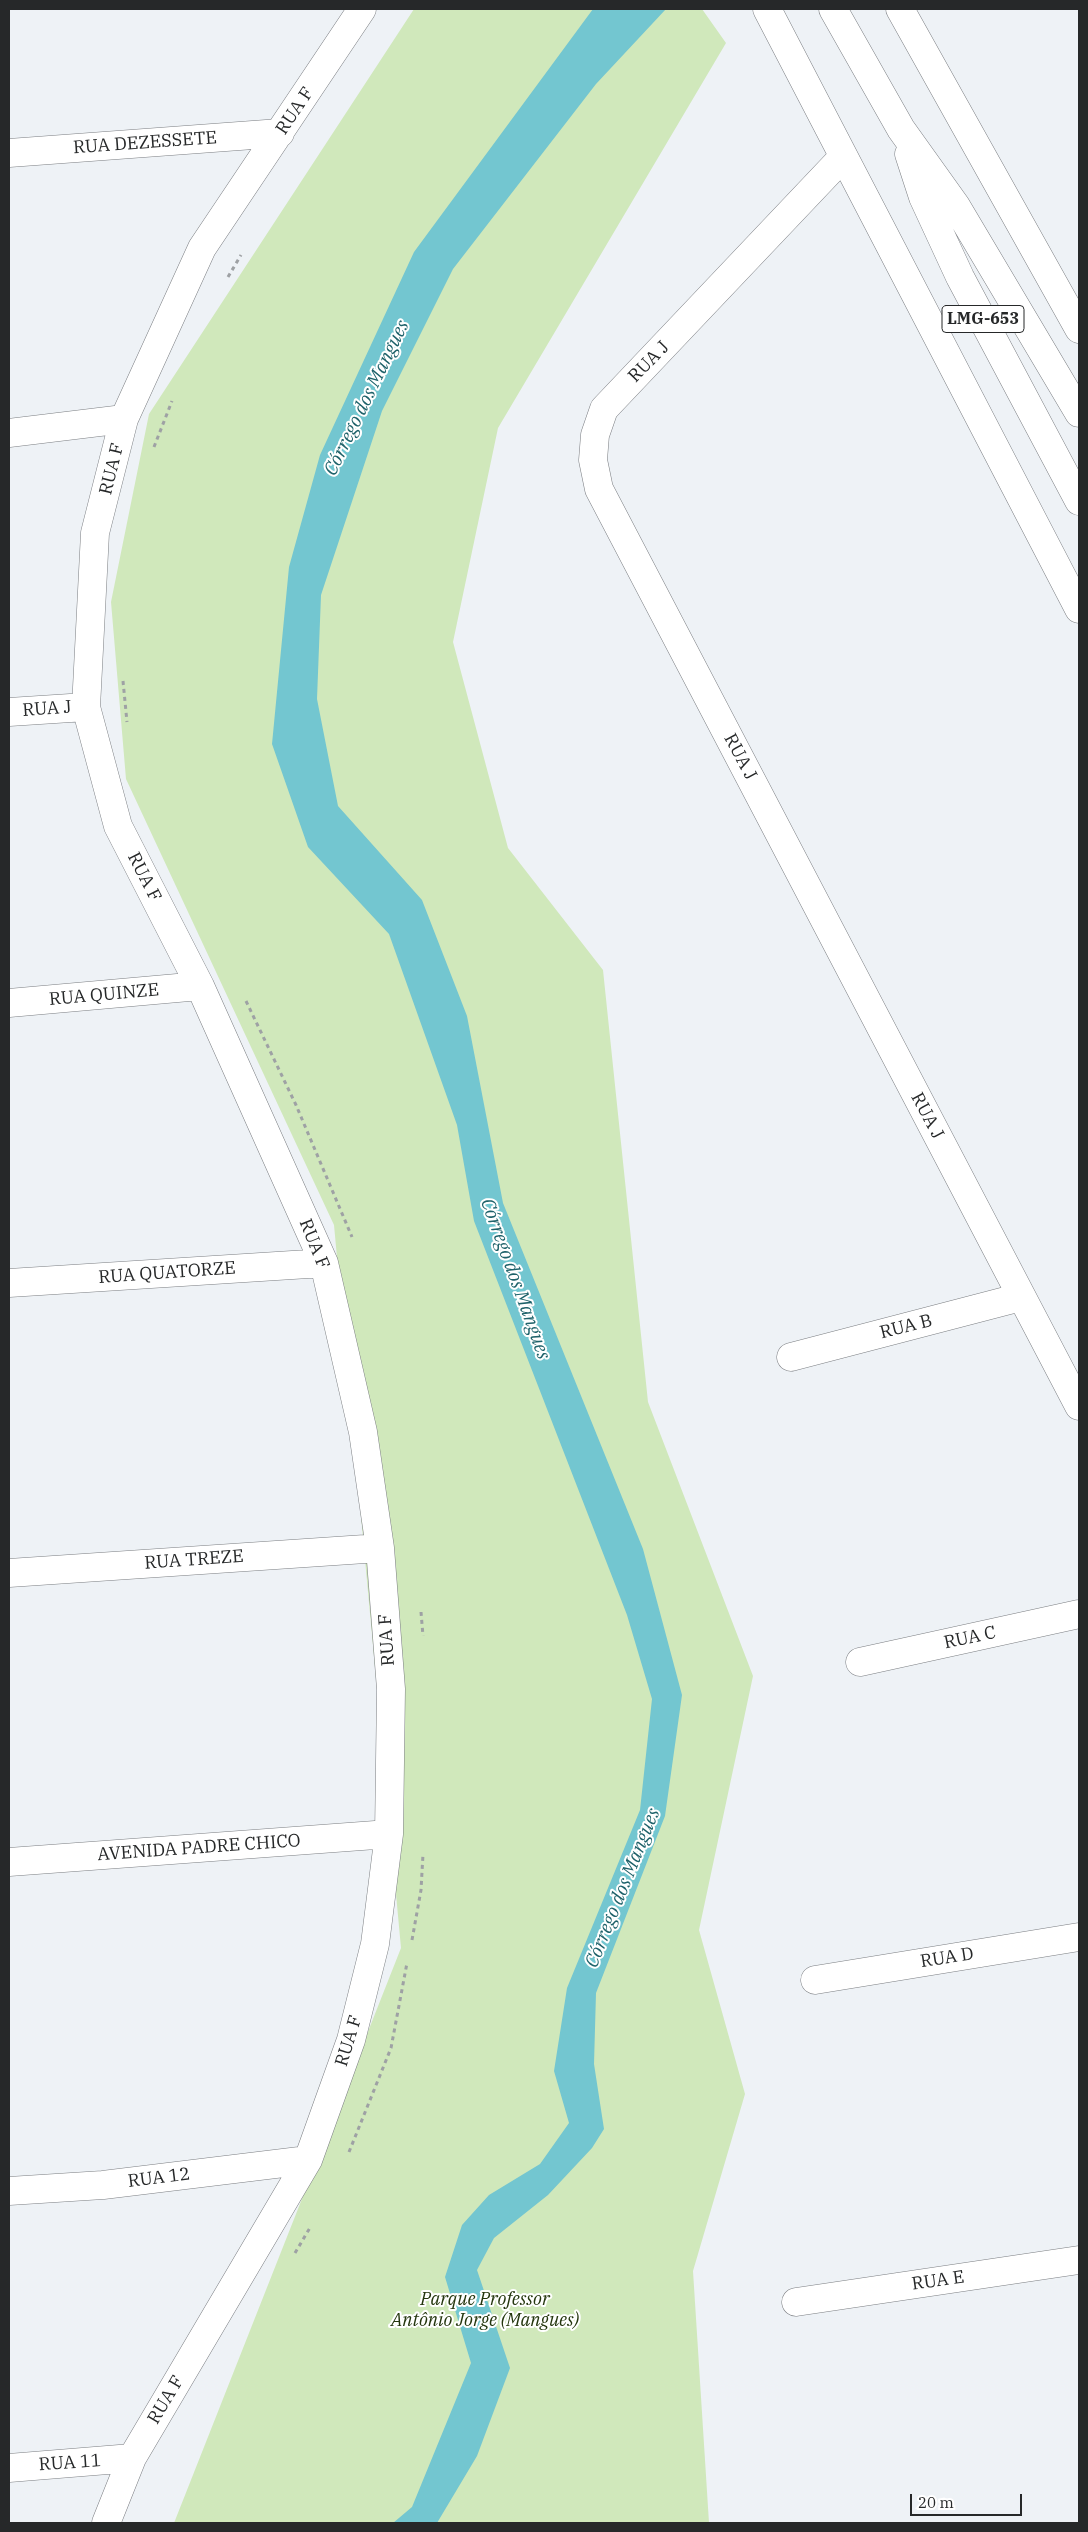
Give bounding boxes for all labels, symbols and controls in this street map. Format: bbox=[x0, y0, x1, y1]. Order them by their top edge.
street label: RUA F bbox=[271, 83, 319, 139]
street label: RUA DEZESSETE bbox=[72, 127, 218, 159]
road number: LMG-653 bbox=[942, 306, 1024, 332]
water label: Córrego dos Mangues bbox=[320, 317, 414, 479]
street label: RUA J bbox=[624, 337, 674, 387]
street label: RUA F bbox=[95, 441, 129, 497]
street label: RUA J bbox=[22, 697, 72, 721]
street label: RUA J bbox=[719, 730, 761, 784]
street label: RUA F bbox=[122, 849, 166, 905]
street label: RUA QUINZE bbox=[48, 979, 160, 1011]
street label: RUA J bbox=[906, 1089, 948, 1143]
water label: Córrego dos Mangues bbox=[475, 1195, 555, 1363]
street label: RUA F bbox=[294, 1216, 334, 1272]
street label: RUA QUATORZE bbox=[98, 1257, 236, 1289]
street label: RUA B bbox=[878, 1310, 934, 1344]
street label: RUA TREZE bbox=[144, 1546, 244, 1574]
street label: RUA F bbox=[374, 1613, 400, 1667]
street label: RUA C bbox=[942, 1622, 998, 1654]
water label: Córrego dos Mangues bbox=[581, 1805, 665, 1971]
street label: AVENIDA PADRE CHICO bbox=[97, 1830, 301, 1866]
street label: RUA D bbox=[919, 1943, 975, 1973]
street label: RUA F bbox=[331, 2013, 367, 2069]
street label: RUA 12 bbox=[127, 2163, 191, 2193]
street label: RUA E bbox=[910, 2267, 966, 2295]
park label: Parque Professor Antônio Jorge (Mangues) bbox=[391, 2289, 579, 2332]
street label: RUA F bbox=[143, 2372, 189, 2428]
street label: RUA 11 bbox=[38, 2450, 102, 2476]
scale bar bbox=[913, 2484, 1026, 2516]
text: 20 m bbox=[918, 2493, 954, 2512]

